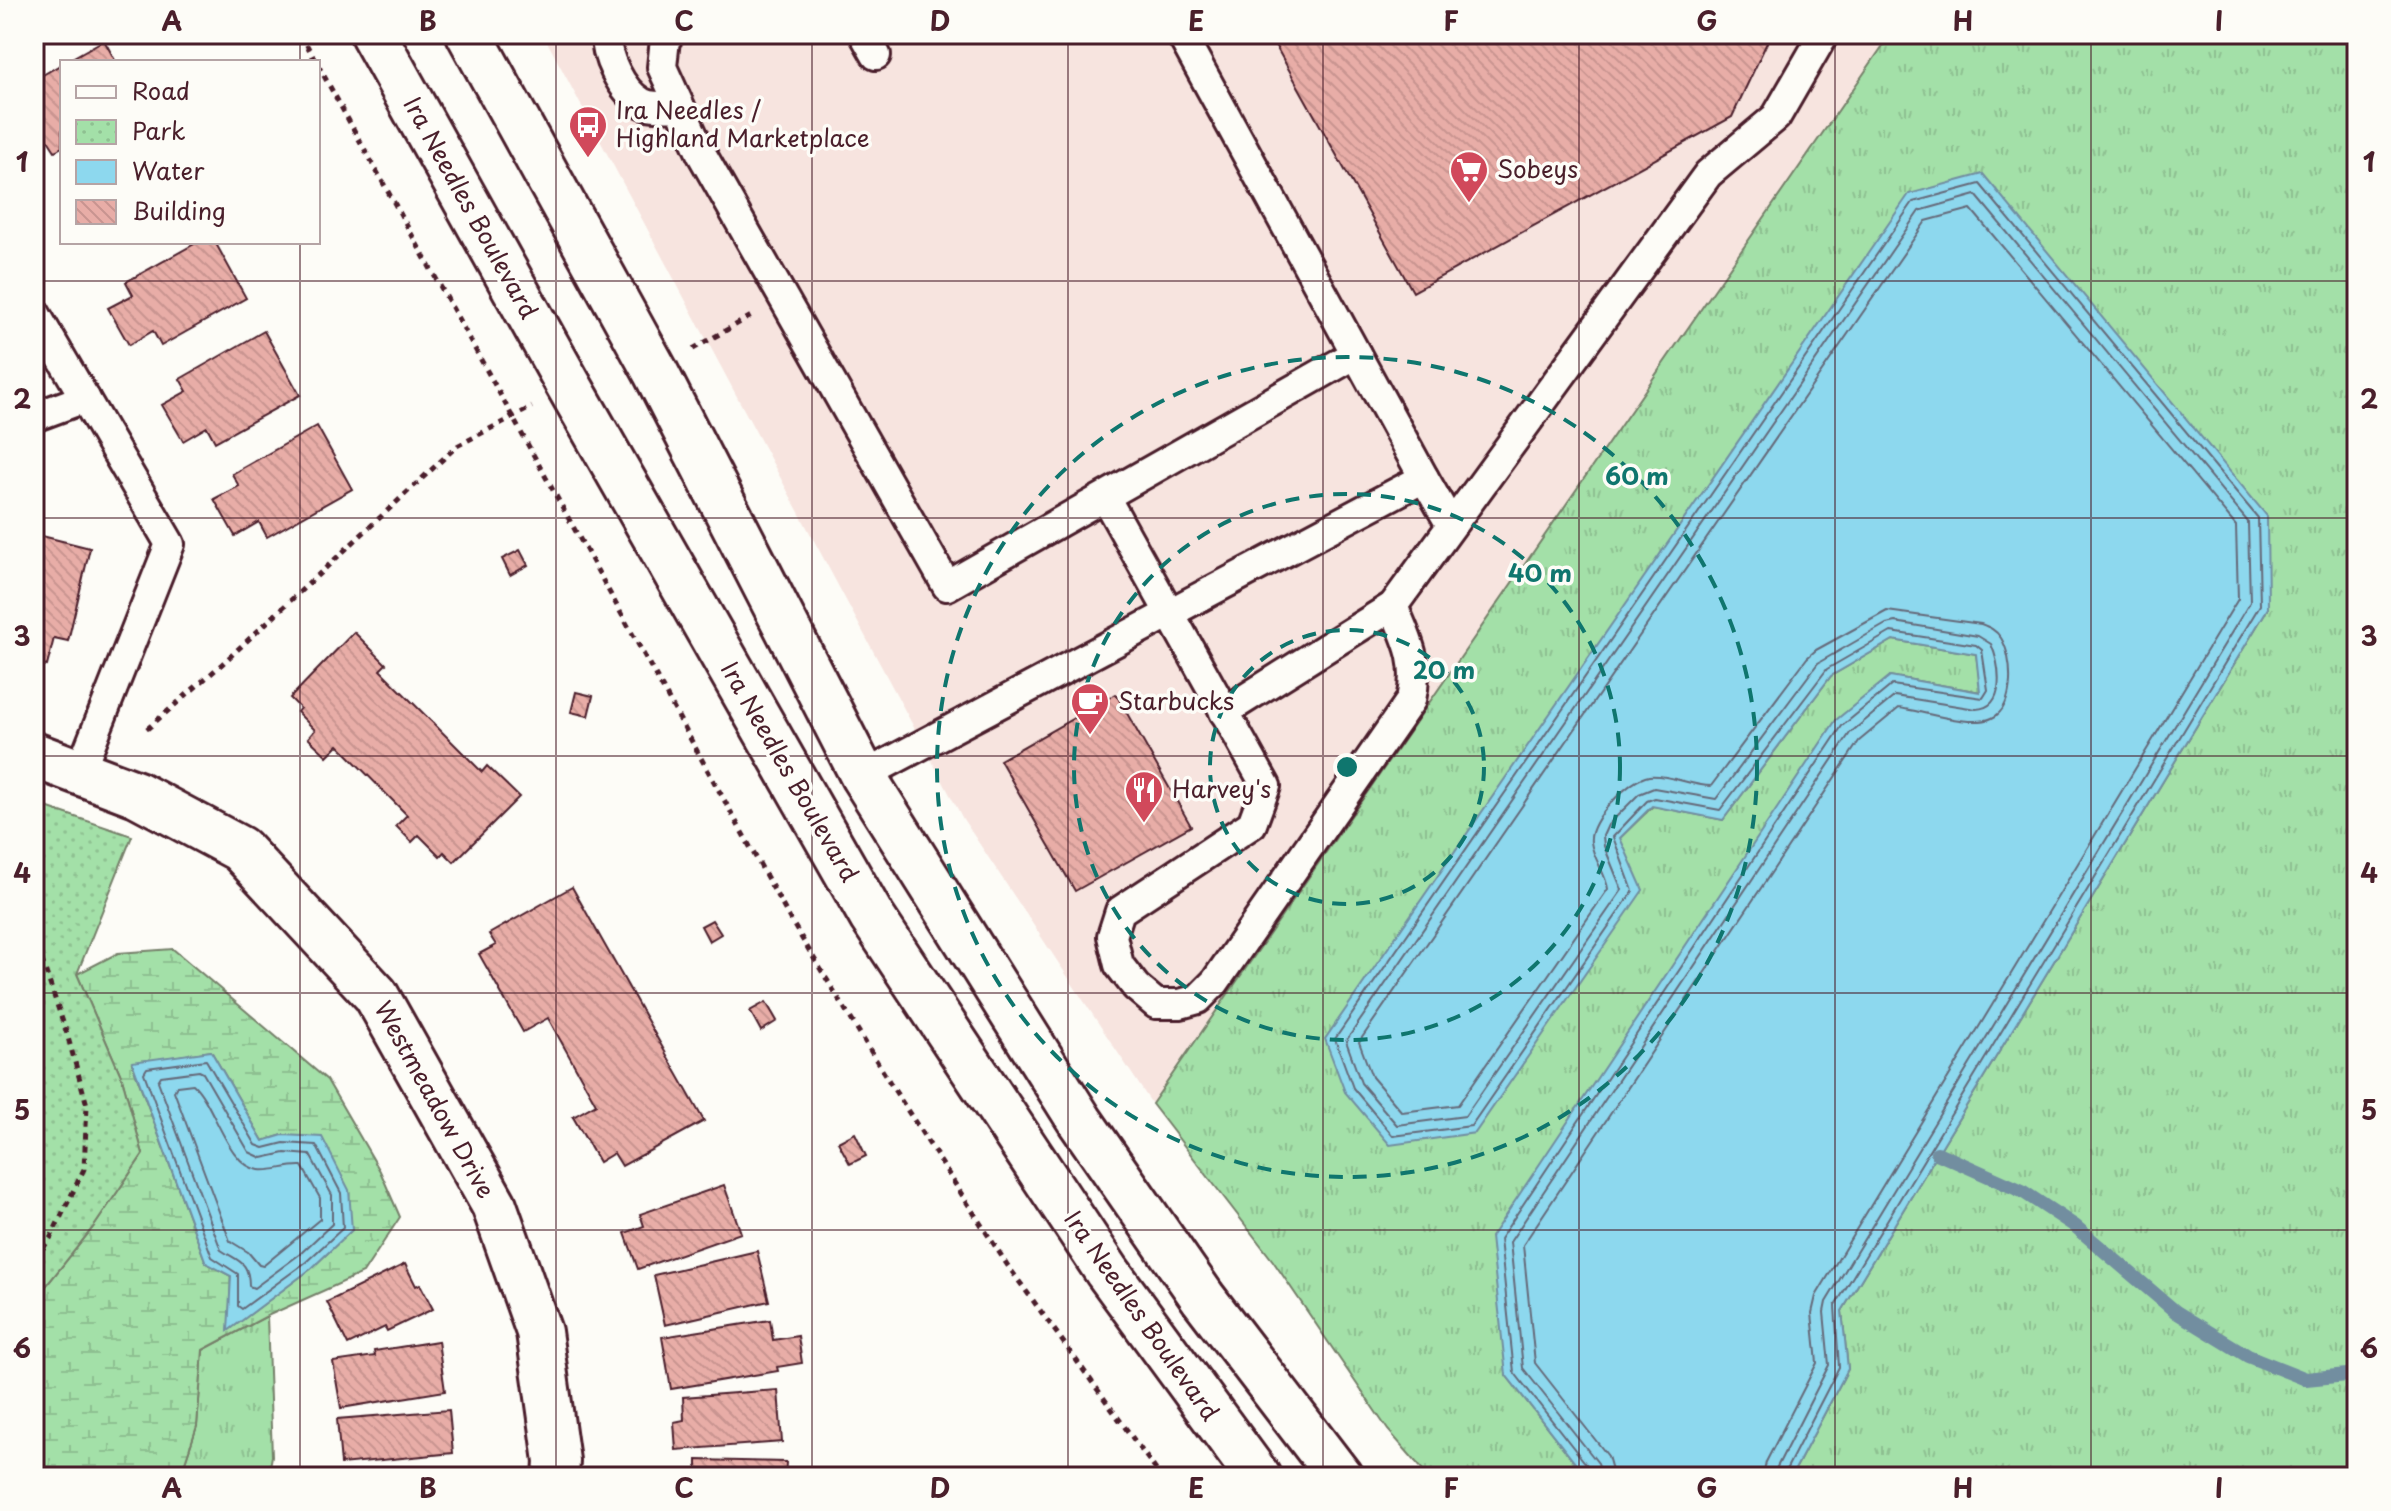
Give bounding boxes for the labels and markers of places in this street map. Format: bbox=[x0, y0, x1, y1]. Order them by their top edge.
place label: Ira Needles / Highland Marketplace bbox=[616, 91, 870, 155]
bus stop icon: Ira Needles / Highland Marketplace bbox=[567, 104, 609, 159]
supermarket icon: Sobeys bbox=[1448, 149, 1490, 204]
place label: Sobeys bbox=[1497, 150, 1578, 186]
cafe icon: Starbucks bbox=[1069, 681, 1111, 736]
place label: Starbucks bbox=[1118, 682, 1234, 718]
centre of rings bbox=[1333, 753, 1361, 781]
restaurant icon: Harvey's bbox=[1123, 769, 1165, 824]
place label: Harvey's bbox=[1172, 770, 1271, 806]

